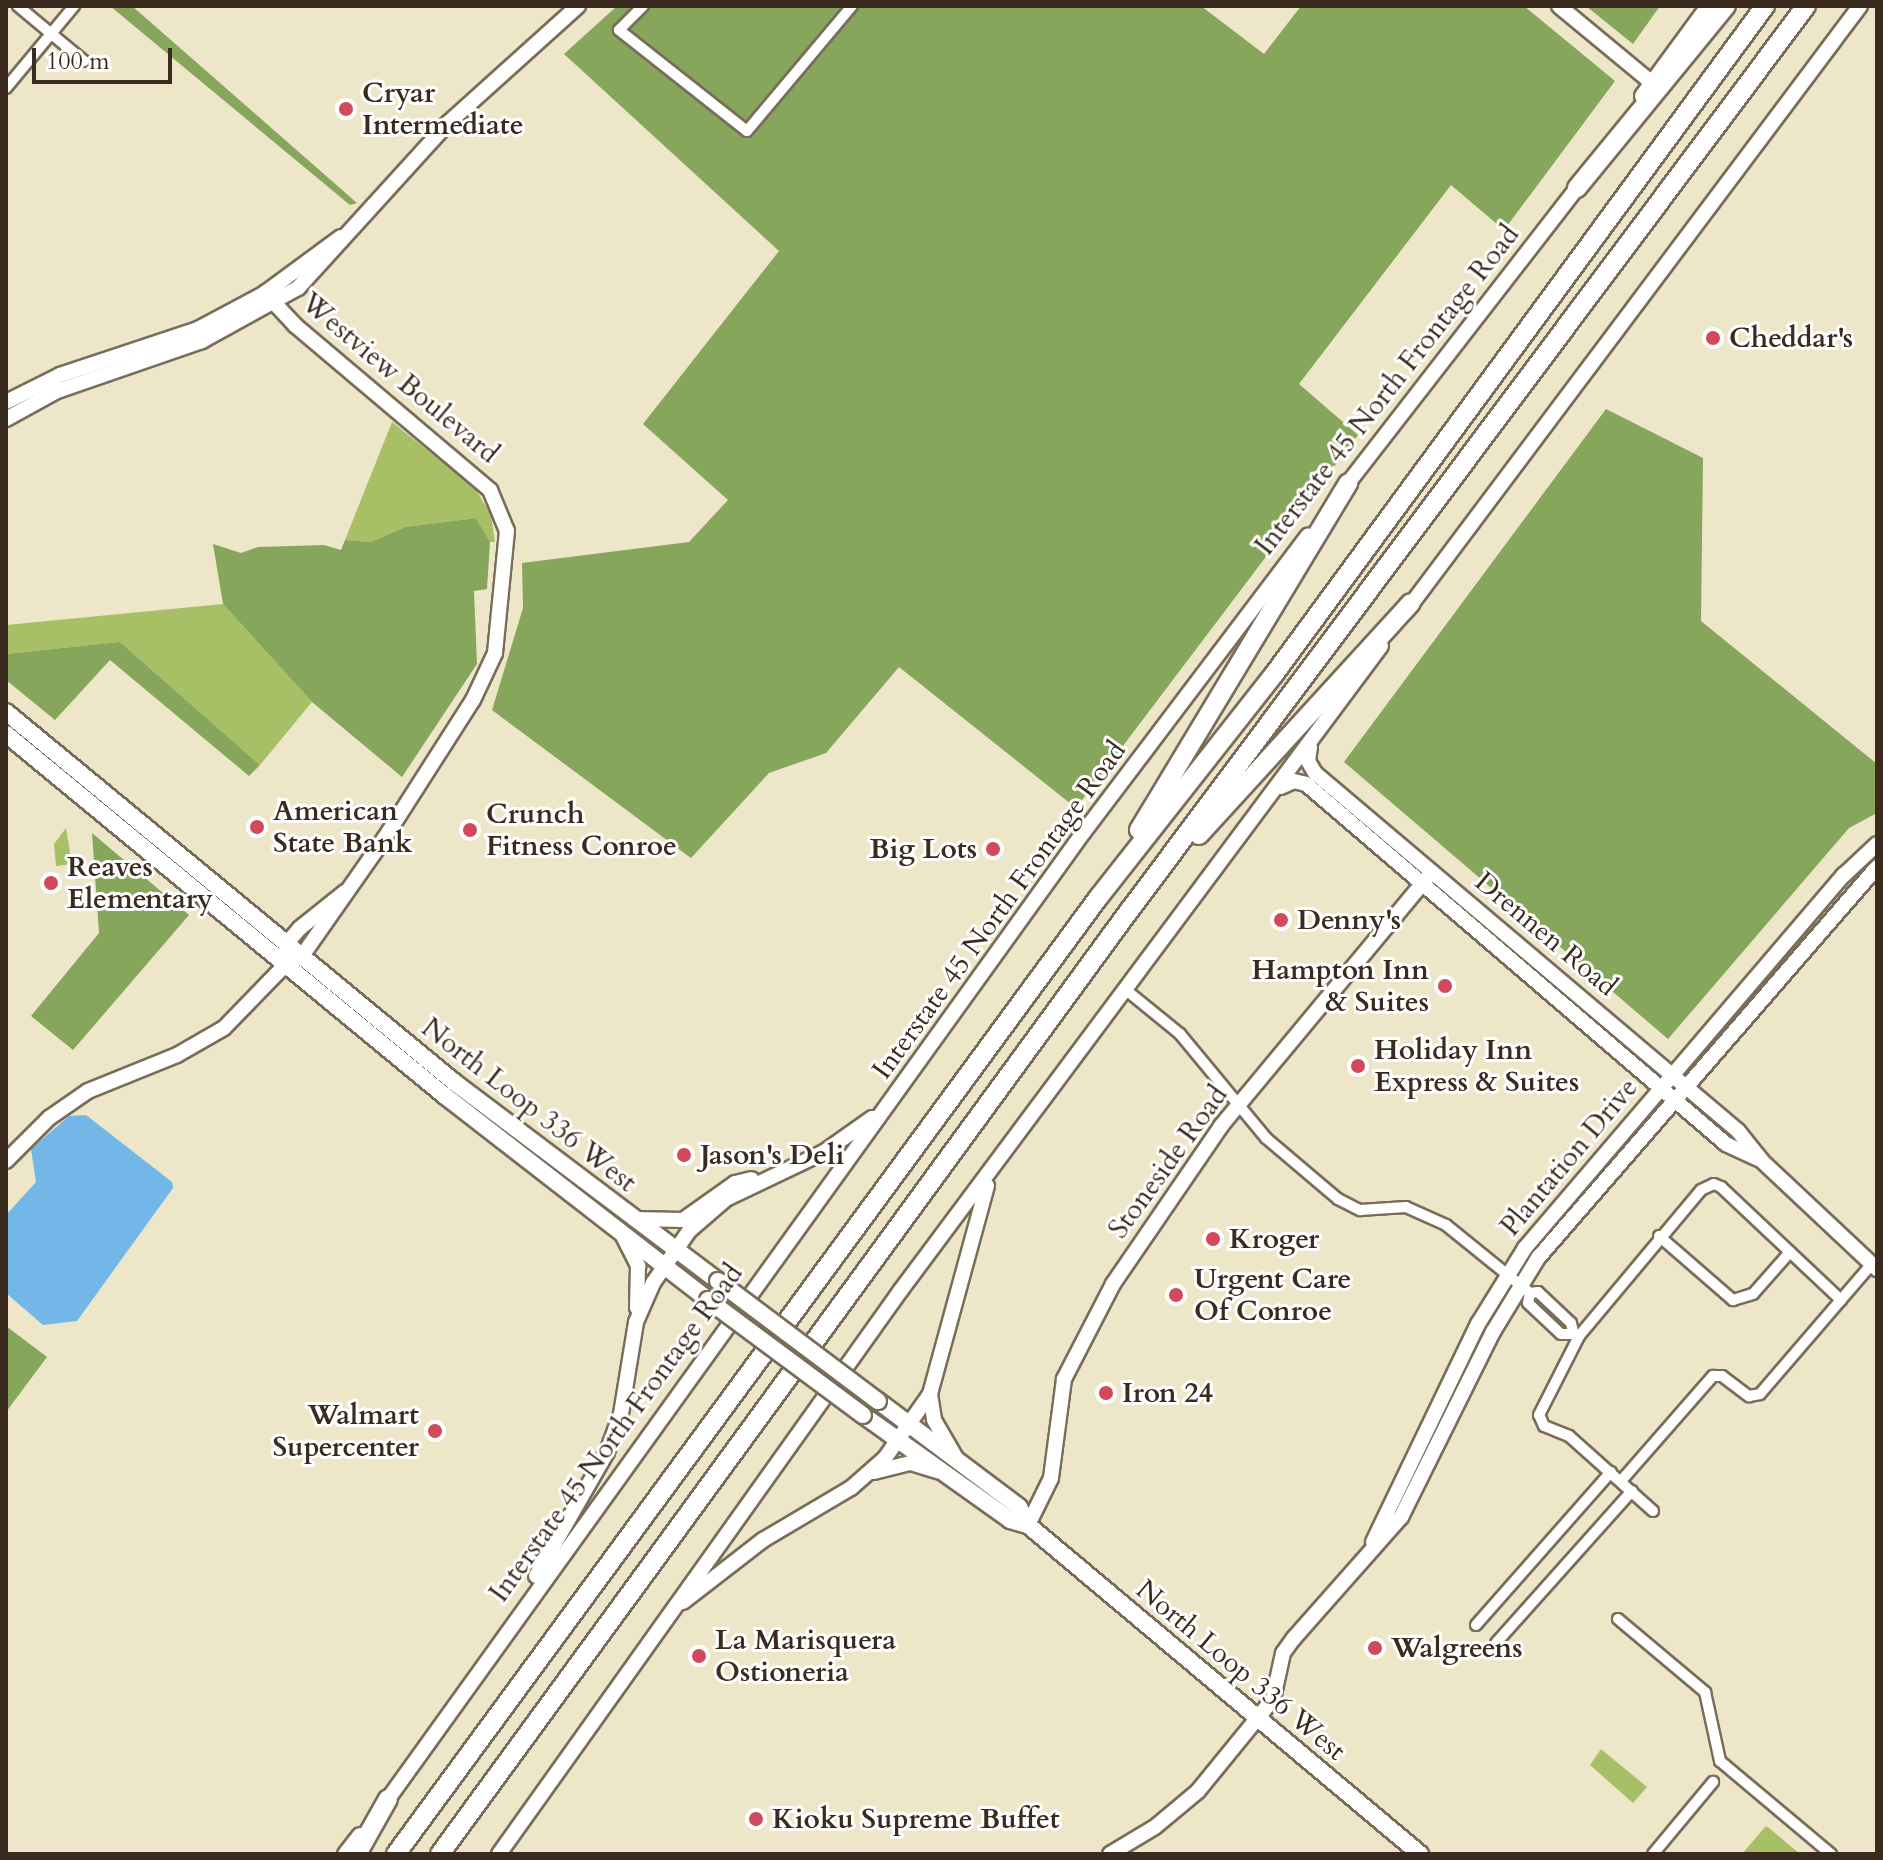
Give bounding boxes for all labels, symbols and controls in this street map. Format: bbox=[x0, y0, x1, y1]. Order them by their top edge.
scale bar bbox=[36, 32, 176, 82]
text: 100 m bbox=[46, 45, 110, 78]
place label: Cryar Intermediate bbox=[362, 76, 524, 142]
marker: Cryar Intermediate bbox=[337, 100, 355, 118]
street label: Interstate 45 North Frontage Road bbox=[1248, 218, 1526, 562]
street label: Westview Boulevard bbox=[294, 286, 506, 470]
place label: Cheddar's bbox=[1729, 321, 1853, 355]
marker: Cheddar's bbox=[1704, 329, 1722, 347]
street label: Interstate 45 North Frontage Road bbox=[865, 735, 1133, 1085]
place label: American State Bank bbox=[273, 794, 412, 860]
place label: Crunch Fitness Conroe bbox=[486, 797, 677, 863]
marker: American State Bank bbox=[248, 818, 266, 836]
marker: Crunch Fitness Conroe bbox=[461, 821, 479, 839]
place label: Big Lots bbox=[869, 832, 977, 866]
marker: Big Lots bbox=[984, 840, 1002, 858]
place label: Reaves Elementary bbox=[67, 850, 213, 916]
street label: Drennen Road bbox=[1468, 865, 1624, 1003]
marker: Reaves Elementary bbox=[42, 874, 60, 892]
place label: Denny's bbox=[1297, 903, 1401, 937]
marker: Denny's bbox=[1272, 911, 1290, 929]
place label: Hampton Inn & Suites bbox=[1252, 953, 1429, 1019]
marker: Hampton Inn & Suites bbox=[1436, 977, 1454, 995]
street label: North Loop 336 West bbox=[415, 1011, 643, 1199]
place label: Holiday Inn Express & Suites bbox=[1374, 1033, 1579, 1099]
marker: Holiday Inn Express & Suites bbox=[1349, 1057, 1367, 1075]
street label: Plantation Drive bbox=[1493, 1071, 1645, 1243]
street label: Stoneside Road bbox=[1101, 1079, 1235, 1245]
place label: Jason's Deli bbox=[700, 1138, 844, 1172]
marker: Jason's Deli bbox=[675, 1146, 693, 1164]
place label: Kroger bbox=[1229, 1222, 1319, 1256]
marker: Kroger bbox=[1204, 1230, 1222, 1248]
street label: Interstate 45 North Frontage Road bbox=[482, 1258, 750, 1608]
place label: Urgent Care Of Conroe bbox=[1194, 1262, 1351, 1328]
marker: Urgent Care Of Conroe bbox=[1165, 1284, 1187, 1306]
place label: Iron 24 bbox=[1122, 1376, 1213, 1410]
marker: Iron 24 bbox=[1097, 1384, 1115, 1402]
place label: Walmart Supercenter bbox=[272, 1398, 419, 1464]
marker: Walmart Supercenter bbox=[426, 1422, 444, 1440]
street label: North Loop 336 West bbox=[1129, 1573, 1353, 1767]
place label: La Marisquera Ostioneria bbox=[715, 1623, 896, 1689]
place label: Walgreens bbox=[1391, 1631, 1523, 1665]
marker: Walgreens bbox=[1366, 1639, 1384, 1657]
marker: La Marisquera Ostioneria bbox=[690, 1647, 708, 1665]
place label: Kioku Supreme Buffet bbox=[772, 1802, 1060, 1836]
marker: Kioku Supreme Buffet bbox=[747, 1810, 765, 1828]

